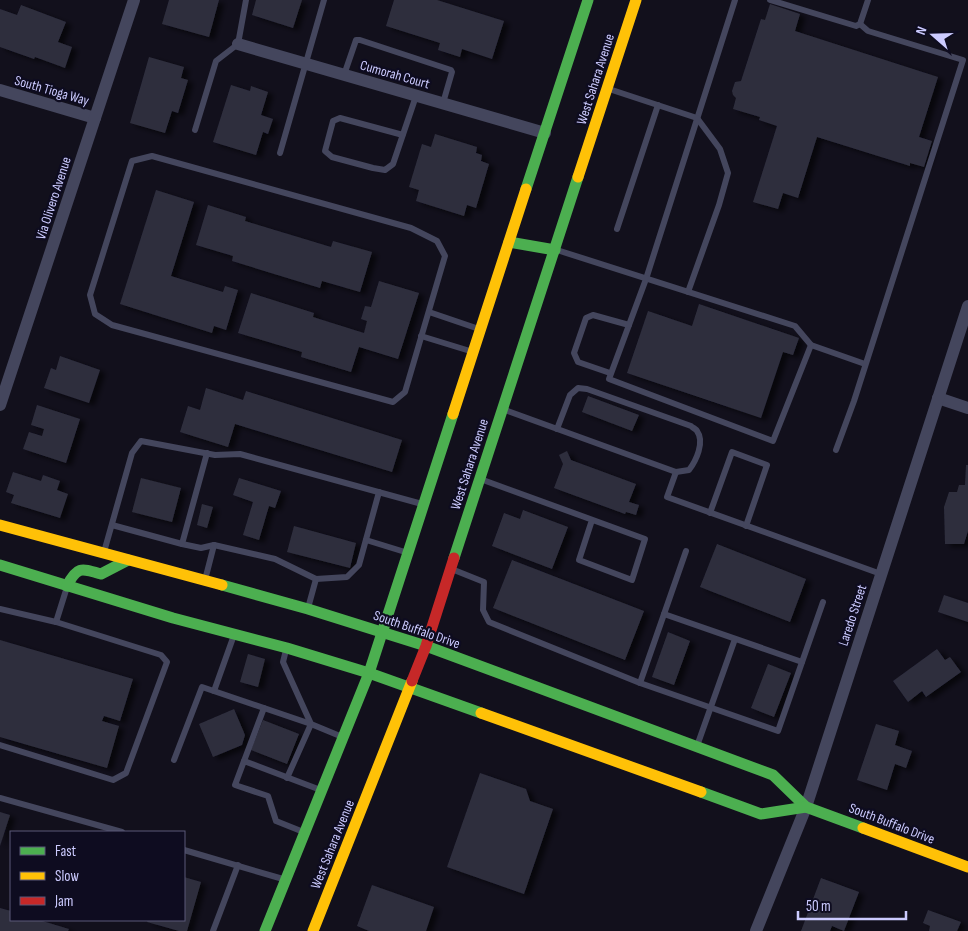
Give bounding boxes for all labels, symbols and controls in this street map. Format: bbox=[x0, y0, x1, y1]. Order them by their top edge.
north arrow bbox=[908, 10, 958, 60]
text: N bbox=[912, 24, 931, 37]
street label: West Sahara Avenue bbox=[573, 32, 618, 127]
street label: Cumorah Court bbox=[358, 56, 432, 93]
street label: South Tioga Way bbox=[13, 72, 92, 109]
street label: Via Olivero Avenue bbox=[32, 155, 75, 242]
street label: West Sahara Avenue bbox=[447, 417, 492, 512]
street label: Laredo Street bbox=[835, 582, 870, 648]
street label: South Buffalo Drive bbox=[371, 607, 462, 652]
street label: West Sahara Avenue bbox=[307, 797, 358, 891]
street label: South Buffalo Drive bbox=[846, 799, 937, 848]
legend bbox=[10, 831, 185, 921]
text: Fast bbox=[55, 842, 77, 861]
text: Slow bbox=[55, 867, 79, 886]
scale bar bbox=[798, 888, 906, 920]
text: Jam bbox=[54, 892, 73, 911]
text: 50 m bbox=[806, 897, 831, 916]

